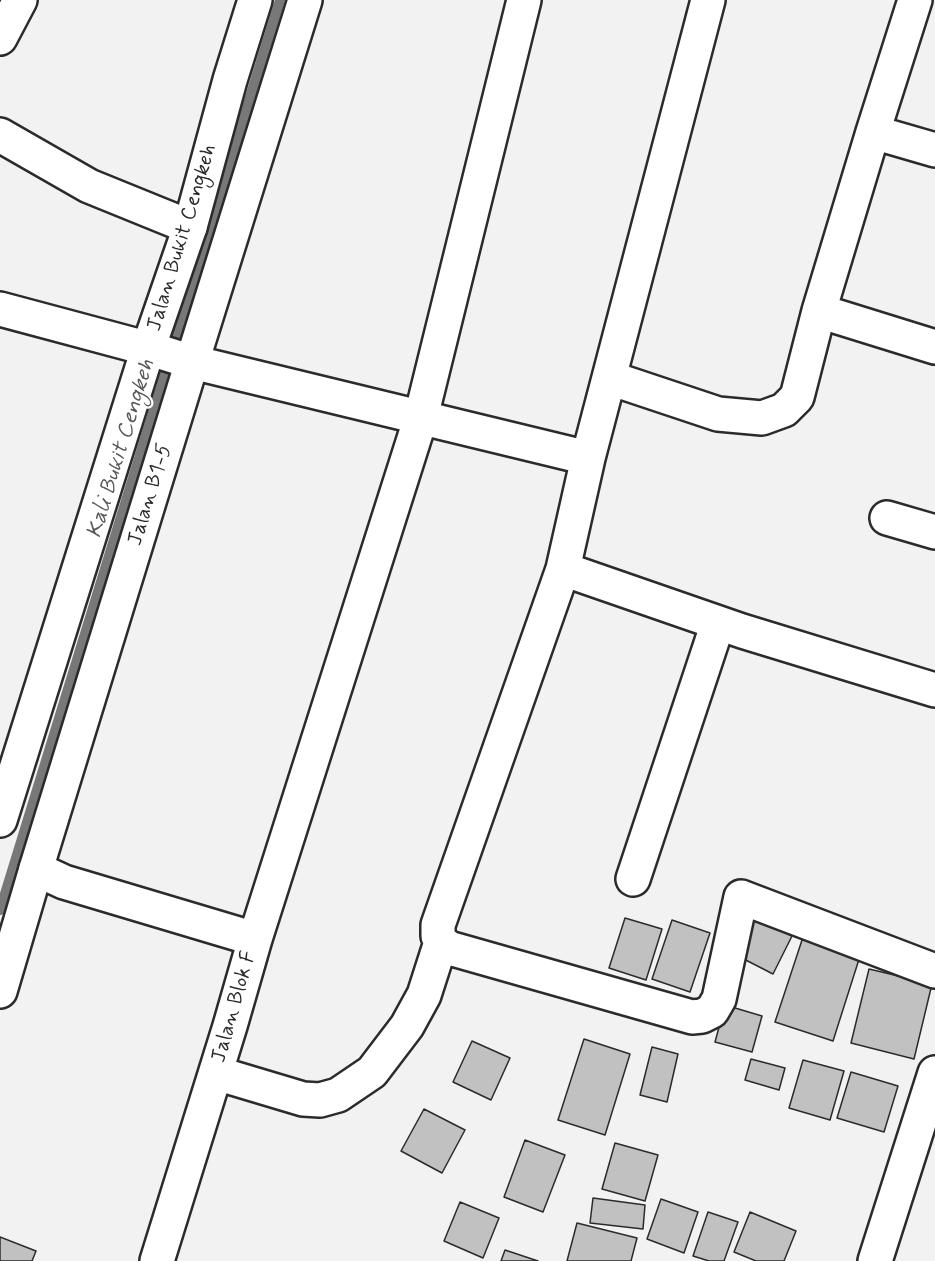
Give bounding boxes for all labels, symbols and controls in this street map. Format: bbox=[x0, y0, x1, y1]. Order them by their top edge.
street label: Jalan Bukit Cengkeh bbox=[143, 142, 223, 334]
water label: Kali Bukit Cengkeh bbox=[82, 357, 162, 541]
street label: Jalan B1-5 bbox=[124, 441, 178, 549]
street label: Jalan Blok F bbox=[207, 948, 263, 1066]

